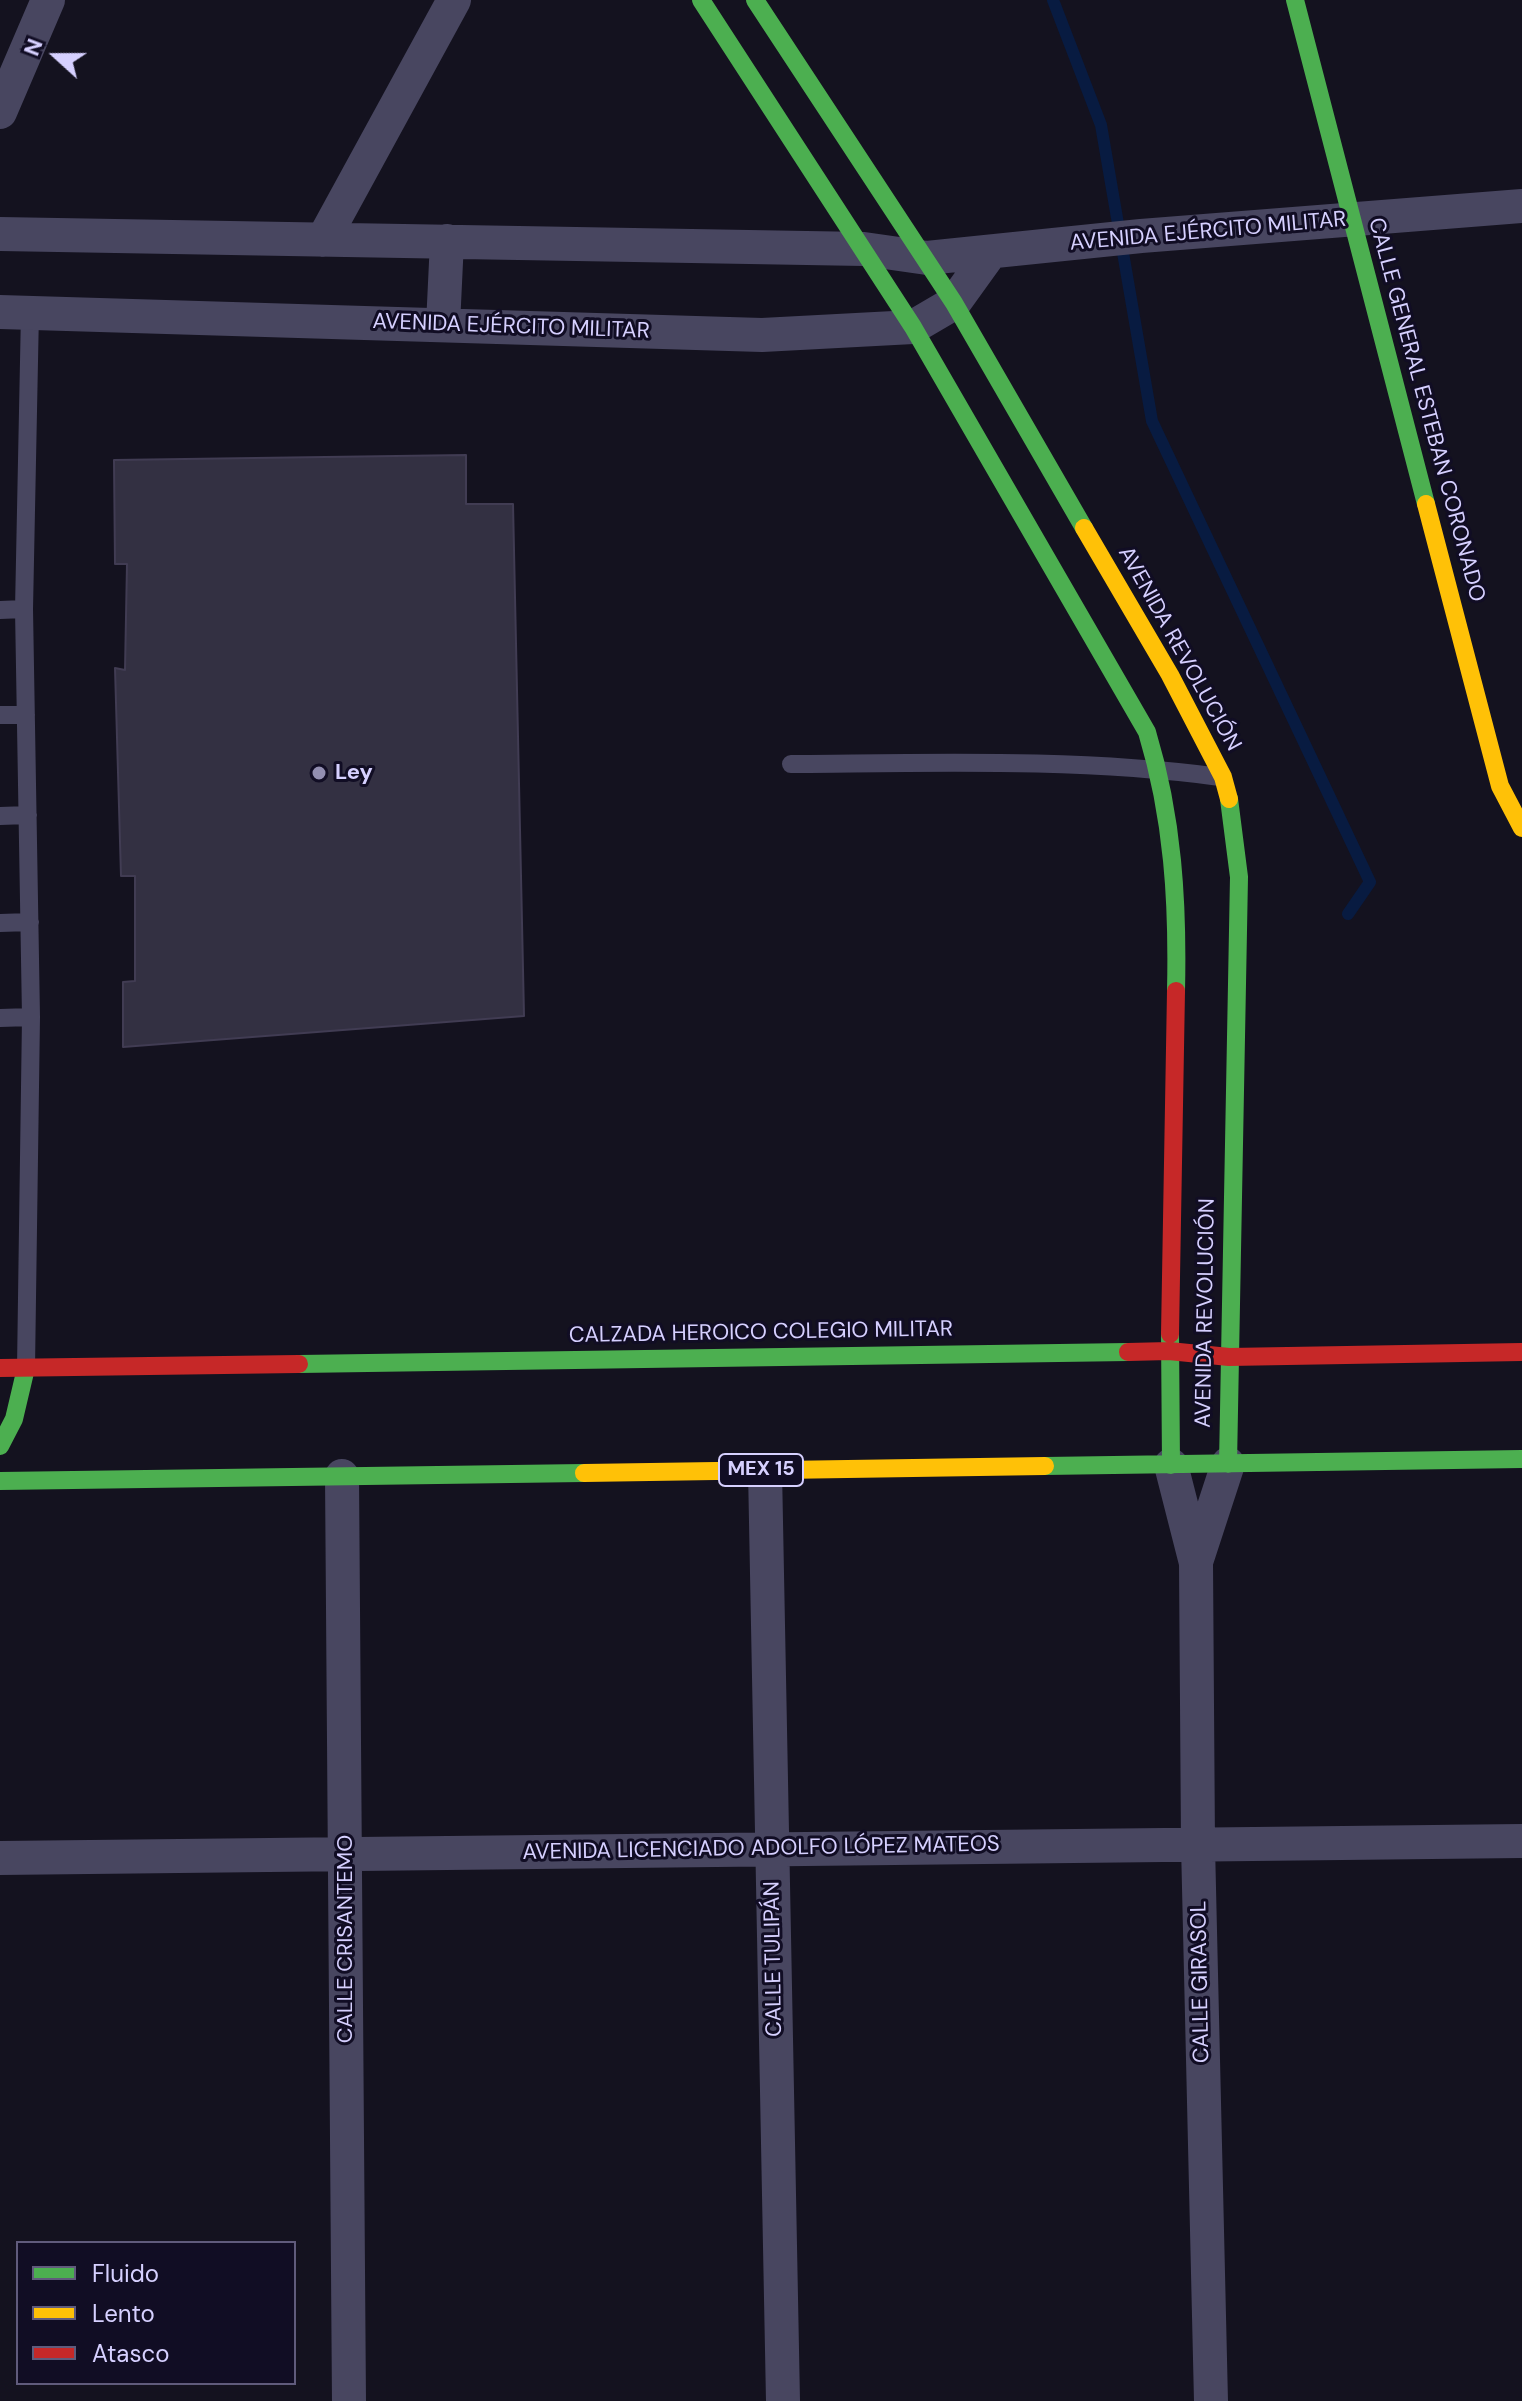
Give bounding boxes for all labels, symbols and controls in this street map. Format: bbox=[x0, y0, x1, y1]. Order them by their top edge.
north arrow bbox=[16, 16, 96, 96]
text: N bbox=[17, 35, 50, 60]
street label: AVENIDA EJÉRCITO MILITAR bbox=[1069, 207, 1347, 257]
street label: CALLE GENERAL ESTEBAN CORONADO bbox=[1362, 215, 1490, 605]
street label: AVENIDA EJÉRCITO MILITAR bbox=[372, 309, 650, 345]
street label: AVENIDA REVOLUCIÓN bbox=[1112, 542, 1246, 756]
place label: Ley bbox=[335, 760, 373, 786]
marker: Ley bbox=[310, 764, 328, 782]
street label: AVENIDA REVOLUCIÓN bbox=[1191, 1198, 1221, 1428]
street label: CALZADA HEROICO COLEGIO MILITAR bbox=[569, 1316, 953, 1350]
road number: MEX 15 bbox=[719, 1454, 803, 1486]
street label: AVENIDA LICENCIADO ADOLFO LÓPEZ MATEOS bbox=[522, 1832, 1000, 1866]
street label: CALLE CRISANTEMO bbox=[333, 1835, 359, 2043]
street label: CALLE TULIPÁN bbox=[759, 1881, 789, 2037]
street label: CALLE GIRASOL bbox=[1186, 1901, 1216, 2063]
legend bbox=[16, 2241, 296, 2385]
text: Fluido bbox=[92, 2258, 159, 2289]
text: Lento bbox=[92, 2298, 155, 2329]
text: Atasco bbox=[92, 2338, 169, 2369]

